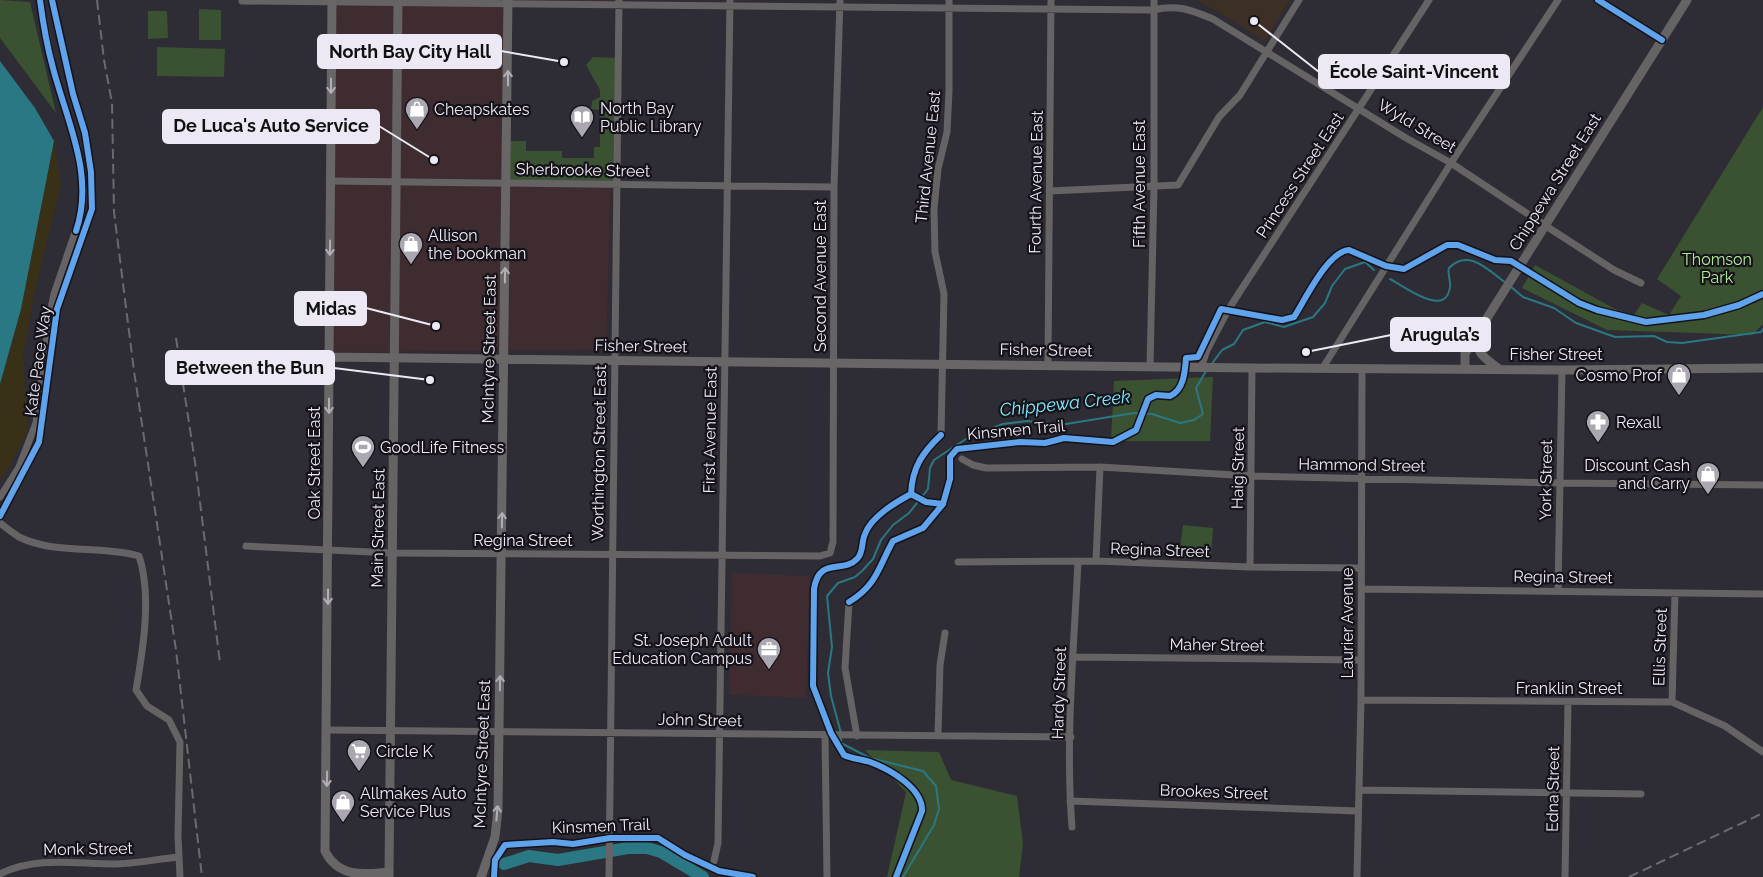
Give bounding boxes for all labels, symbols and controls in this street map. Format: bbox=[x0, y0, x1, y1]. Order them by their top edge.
callout: North Bay City Hall bbox=[318, 35, 501, 68]
text: North Bay City Hall bbox=[329, 41, 491, 62]
callout: École Saint-Vincent bbox=[1319, 55, 1509, 88]
text: École Saint-Vincent bbox=[1329, 61, 1499, 82]
one-way arrow bbox=[503, 70, 513, 86]
one-way arrow bbox=[326, 77, 336, 93]
street label: Third Avenue East bbox=[912, 89, 944, 224]
street label: Wyld Street bbox=[1374, 95, 1460, 157]
shop icon: Cheapskates bbox=[404, 96, 430, 130]
place label: North Bay Public Library bbox=[600, 99, 702, 136]
place label: Cheapskates bbox=[434, 100, 530, 119]
library icon: North Bay Public Library bbox=[569, 104, 595, 138]
street label: Princess Street East bbox=[1252, 108, 1348, 241]
street label: Fourth Avenue East bbox=[1025, 109, 1047, 254]
street label: Chippewa Street East bbox=[1505, 109, 1605, 254]
callout: De Luca's Auto Service bbox=[163, 110, 379, 143]
text: De Luca's Auto Service bbox=[173, 115, 369, 136]
street label: Fifth Avenue East bbox=[1130, 119, 1149, 248]
street label: Sherbrooke Street bbox=[516, 159, 651, 181]
street label: Second Avenue East bbox=[811, 199, 830, 352]
place label: Allison the bookman bbox=[428, 226, 526, 263]
shop icon: Allison the bookman bbox=[398, 231, 424, 265]
one-way arrow bbox=[325, 240, 335, 256]
park label: Thomson Park bbox=[1682, 250, 1752, 287]
one-way arrow bbox=[500, 267, 510, 284]
street label: McIntyre Street East bbox=[478, 274, 500, 424]
callout: Midas bbox=[295, 292, 366, 325]
text: Midas bbox=[306, 298, 357, 319]
street label: Kate Pace Way bbox=[21, 304, 55, 417]
callout: Arugula’s bbox=[1391, 318, 1490, 351]
text: Arugula’s bbox=[1400, 324, 1480, 345]
street label: Fisher Street bbox=[594, 336, 688, 356]
street label: Fisher Street bbox=[999, 340, 1093, 360]
street label: Fisher Street bbox=[1509, 345, 1603, 364]
callout: Between the Bun bbox=[166, 351, 334, 384]
text: Between the Bun bbox=[176, 357, 324, 378]
shop icon: Cosmo Prof bbox=[1666, 362, 1692, 396]
street label: Worthington Street East bbox=[588, 364, 610, 541]
street label: First Avenue East bbox=[699, 366, 721, 494]
place label: Cosmo Prof bbox=[1576, 366, 1663, 385]
water label: Chippewa Creek bbox=[998, 386, 1132, 420]
one-way arrow bbox=[324, 397, 334, 413]
street label: Oak Street East bbox=[305, 406, 324, 520]
pharmacy icon: Rexall bbox=[1585, 409, 1611, 443]
place label: Rexall bbox=[1616, 413, 1661, 432]
street label: Kinsmen Trail bbox=[966, 416, 1066, 444]
street label: Haig Street bbox=[1228, 426, 1248, 509]
sports icon: GoodLife Fitness bbox=[350, 434, 376, 468]
place label: GoodLife Fitness bbox=[380, 438, 504, 457]
street label: York Street bbox=[1536, 439, 1556, 521]
street label: Hammond Street bbox=[1298, 454, 1426, 476]
place label: Discount Cash and Carry bbox=[1584, 456, 1690, 493]
shop icon: Discount Cash and Carry bbox=[1695, 461, 1721, 495]
street label: Main Street East bbox=[367, 467, 389, 588]
one-way arrow bbox=[497, 512, 507, 528]
street label: Regina Street bbox=[473, 531, 573, 550]
street label: Regina Street bbox=[1110, 539, 1211, 561]
street label: Laurier Avenue bbox=[1338, 567, 1357, 679]
street label: Regina Street bbox=[1513, 567, 1614, 587]
one-way arrow bbox=[323, 589, 333, 605]
street label: Ellis Street bbox=[1649, 607, 1671, 686]
place label: St. Joseph Adult Education Campus bbox=[612, 631, 753, 668]
street label: Maher Street bbox=[1169, 635, 1265, 655]
office icon: St. Joseph Adult Education Campus bbox=[756, 636, 782, 670]
street label: Hardy Street bbox=[1048, 646, 1070, 740]
one-way arrow bbox=[495, 675, 504, 691]
street label: McIntyre Street East bbox=[470, 679, 494, 829]
street label: Franklin Street bbox=[1516, 679, 1623, 698]
street label: John Street bbox=[658, 710, 743, 730]
supermarket icon: Circle K bbox=[346, 738, 372, 772]
place label: Circle K bbox=[376, 742, 433, 761]
street label: Edna Street bbox=[1543, 745, 1563, 832]
one-way arrow bbox=[322, 770, 332, 786]
street label: Brookes Street bbox=[1159, 781, 1269, 803]
place label: Allmakes Auto Service Plus bbox=[360, 784, 467, 821]
shop icon: Allmakes Auto Service Plus bbox=[330, 789, 356, 823]
one-way arrow bbox=[492, 806, 502, 822]
street label: Kinsmen Trail bbox=[552, 815, 651, 837]
street label: Monk Street bbox=[43, 839, 134, 859]

